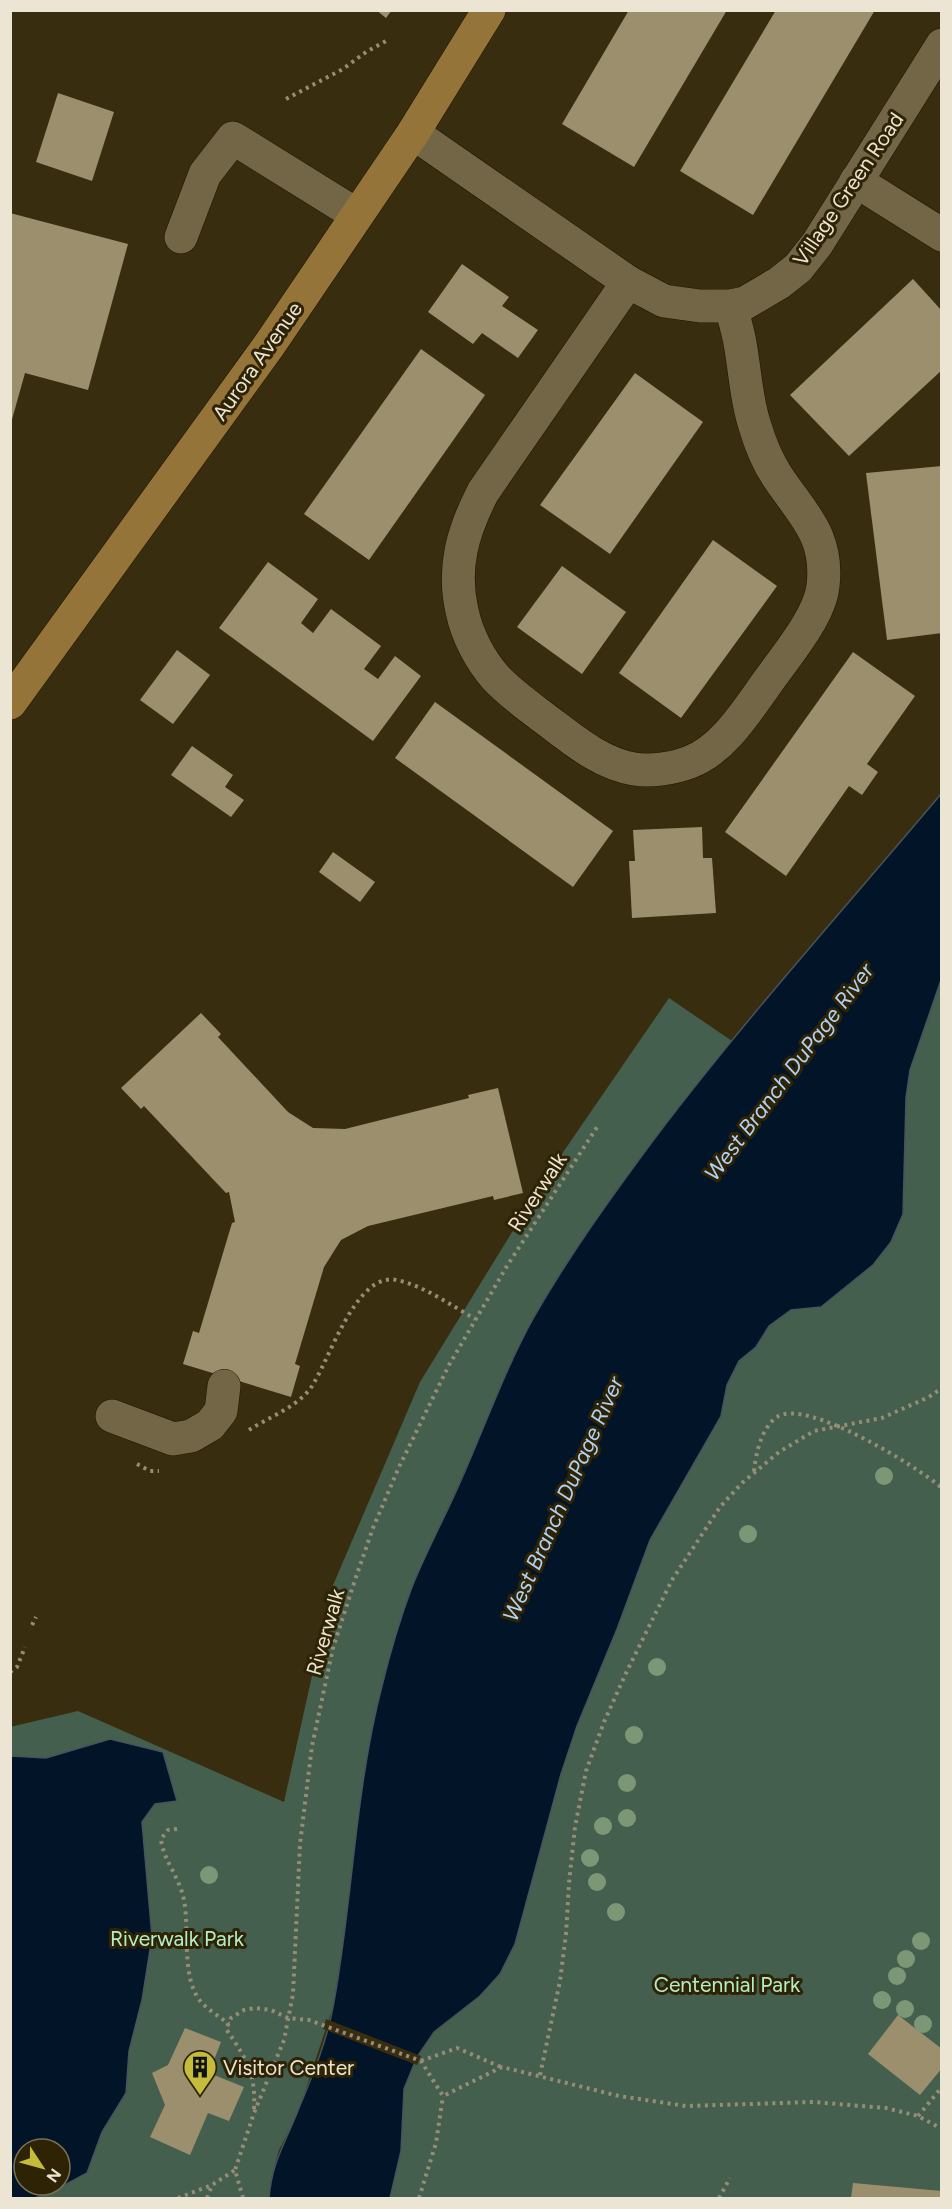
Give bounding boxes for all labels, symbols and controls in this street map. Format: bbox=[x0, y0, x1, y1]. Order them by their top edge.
street label: Village Green Road bbox=[787, 108, 909, 270]
street label: Aurora Avenue bbox=[207, 297, 307, 425]
water label: West Branch DuPage River bbox=[698, 957, 880, 1186]
street label: Riverwalk bbox=[502, 1147, 572, 1236]
water label: West Branch DuPage River bbox=[497, 1371, 630, 1626]
street label: Riverwalk bbox=[301, 1585, 350, 1678]
park label: Riverwalk Park bbox=[110, 1926, 245, 1951]
park label: Centennial Park bbox=[654, 1972, 801, 1997]
building icon: Visitor Center bbox=[182, 2049, 218, 2096]
place label: Visitor Center bbox=[223, 2055, 354, 2080]
north arrow bbox=[12, 2137, 72, 2197]
text: N bbox=[42, 2165, 65, 2186]

